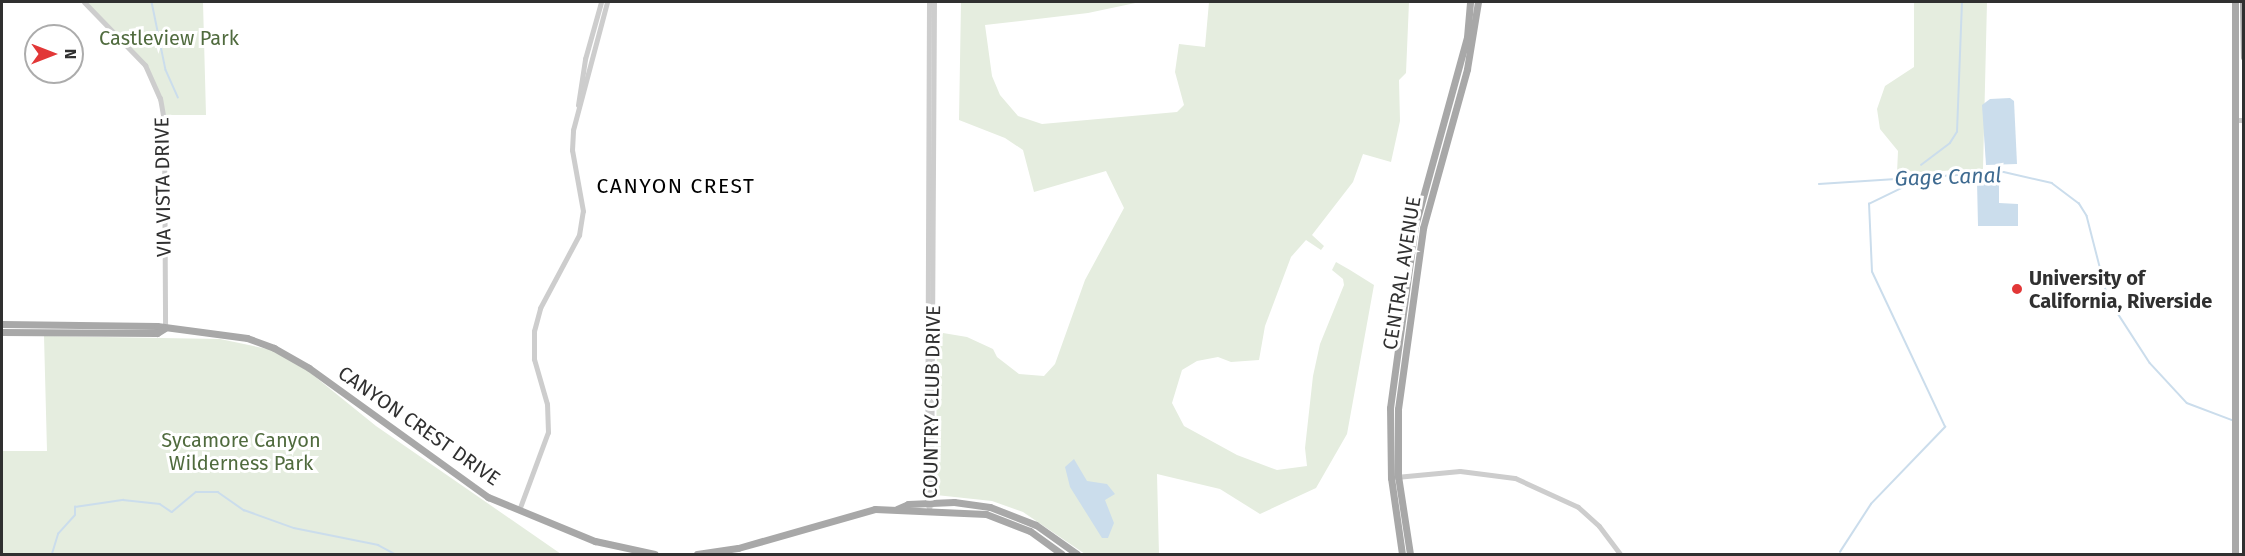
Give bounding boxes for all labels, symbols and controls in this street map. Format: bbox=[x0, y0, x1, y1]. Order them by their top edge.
north arrow bbox=[24, 24, 84, 84]
park label: Castleview Park bbox=[99, 26, 239, 50]
text: N bbox=[61, 49, 80, 59]
street label: VIA VISTA DRIVE bbox=[150, 117, 176, 257]
water label: Gage Canal bbox=[1894, 163, 2002, 191]
district label: CANYON CREST bbox=[597, 173, 755, 199]
street label: CENTRAL AVENUE bbox=[1378, 194, 1426, 352]
place label: University of California, Riverside bbox=[2029, 266, 2212, 313]
marker: University of California, Riverside bbox=[2010, 282, 2024, 296]
street label: COUNTRY CLUB DRIVE bbox=[918, 305, 946, 499]
street label: CANYON CREST DRIVE bbox=[333, 361, 505, 491]
park label: Sycamore Canyon Wilderness Park bbox=[161, 428, 321, 475]

